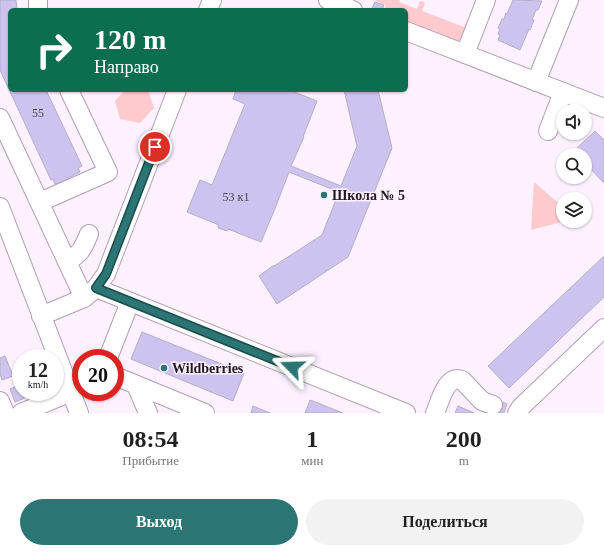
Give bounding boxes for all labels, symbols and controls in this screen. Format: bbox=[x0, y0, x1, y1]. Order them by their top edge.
icon: right bbox=[28, 24, 80, 76]
text: 120 m bbox=[94, 24, 166, 55]
text: Направо bbox=[94, 57, 159, 77]
map controls bbox=[556, 104, 592, 228]
button: sound bbox=[556, 104, 592, 140]
house number: 55 bbox=[32, 106, 44, 120]
pin bbox=[138, 130, 172, 164]
icon: arrive bbox=[144, 136, 166, 158]
button: search bbox=[556, 148, 592, 184]
place label: Школа № 5 bbox=[332, 188, 405, 203]
house number: 53 к1 bbox=[223, 190, 249, 204]
marker: Школа № 5 bbox=[319, 190, 329, 200]
button: layers bbox=[556, 192, 592, 228]
position arrow bbox=[271, 346, 313, 388]
speed limit sign: 20 bbox=[72, 349, 124, 401]
text: 12 bbox=[28, 359, 48, 381]
place label: Wildberries bbox=[172, 361, 244, 376]
marker: Wildberries bbox=[159, 363, 169, 373]
text: km/h bbox=[28, 379, 48, 390]
text: 08:54 bbox=[123, 426, 179, 452]
text: 1 bbox=[306, 426, 318, 452]
text: 200 bbox=[446, 426, 482, 452]
text: Прибытие bbox=[122, 453, 179, 468]
text: мин bbox=[301, 453, 323, 468]
text: m bbox=[459, 453, 469, 468]
button: Выход bbox=[20, 499, 298, 545]
button: Поделиться bbox=[306, 499, 584, 545]

